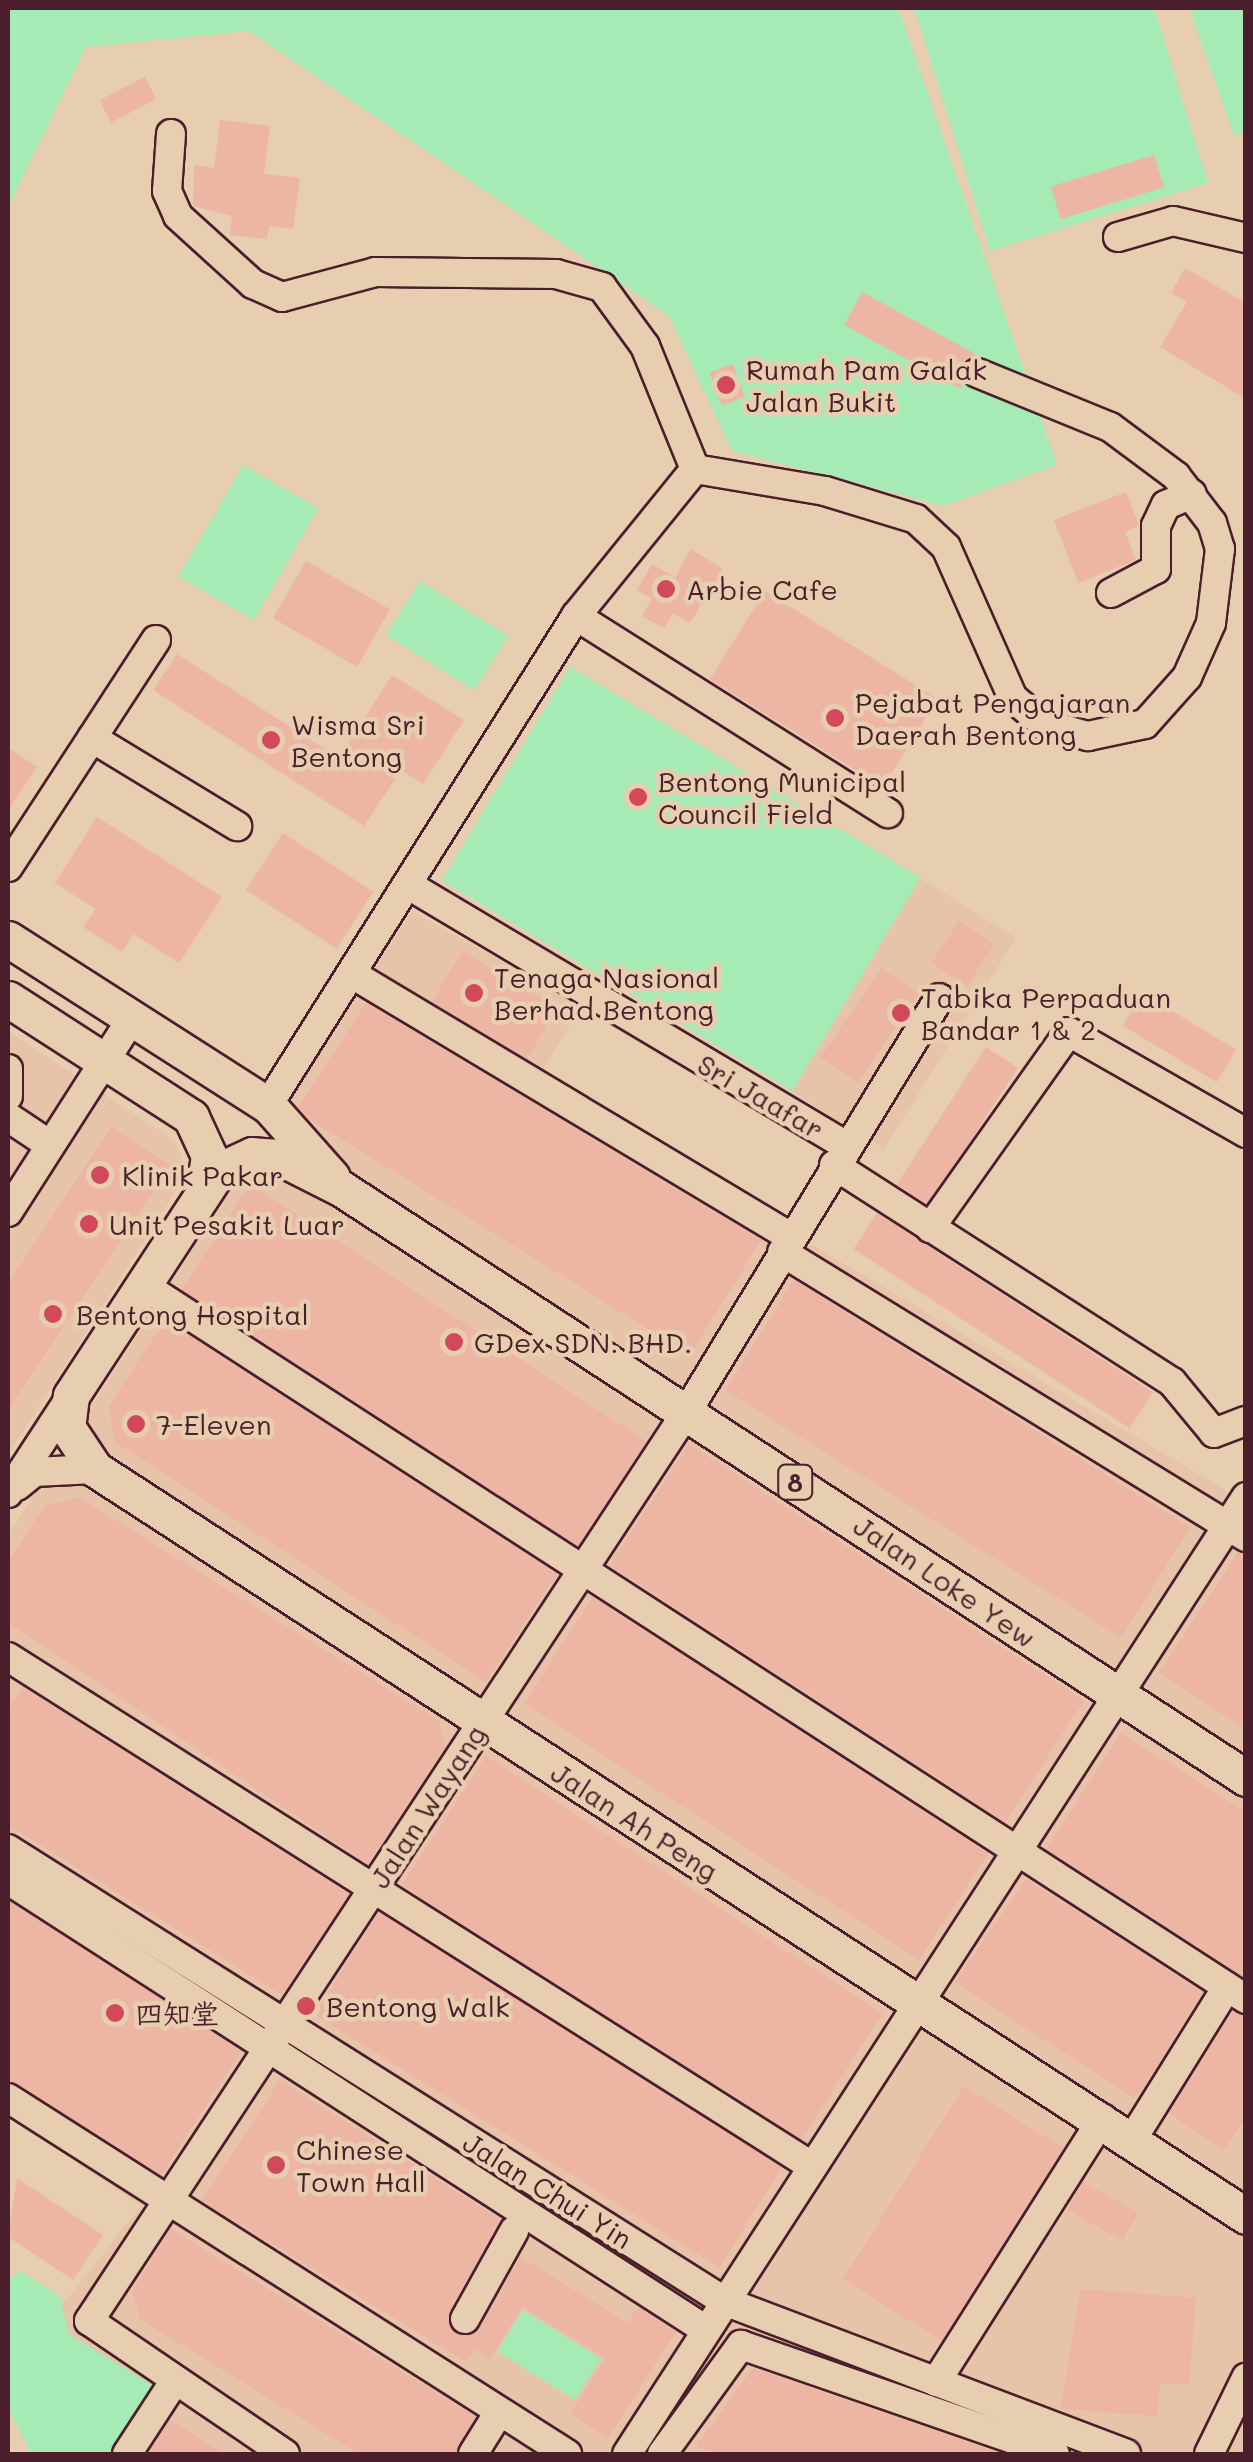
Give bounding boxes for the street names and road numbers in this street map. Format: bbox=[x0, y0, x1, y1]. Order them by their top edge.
street label: Sri Jaafar bbox=[692, 1046, 830, 1146]
road number: 8 bbox=[775, 1462, 815, 1502]
street label: Jalan Loke Yew bbox=[848, 1508, 1042, 1654]
street label: Jalan Wayang bbox=[362, 1718, 492, 1894]
street label: Jalan Ah Peng bbox=[545, 1755, 725, 1887]
street label: Jalan Chui Yin bbox=[457, 2125, 639, 2255]

